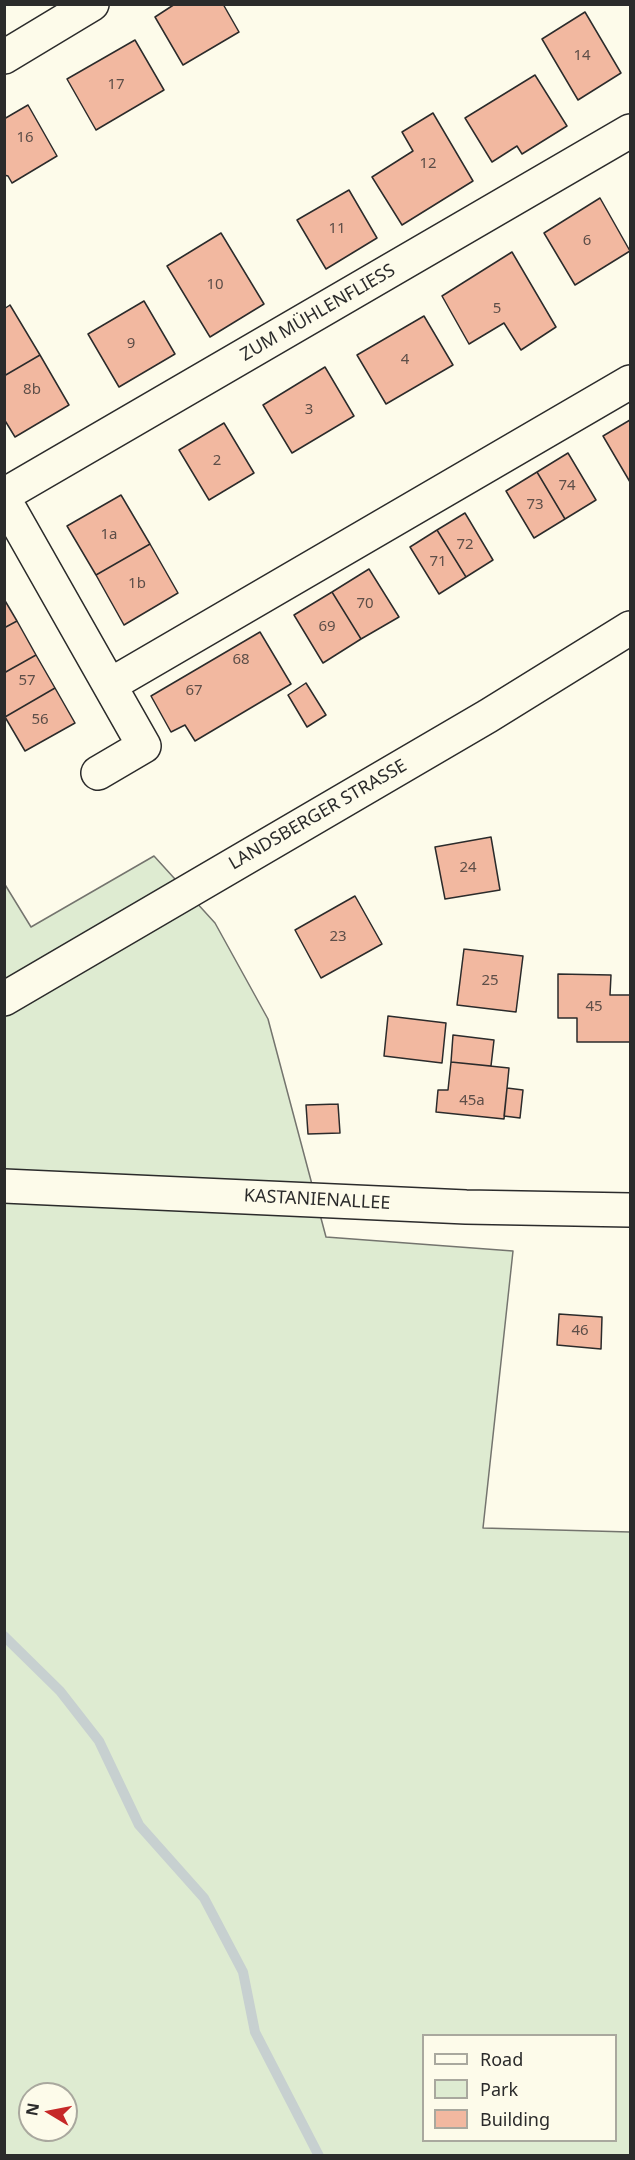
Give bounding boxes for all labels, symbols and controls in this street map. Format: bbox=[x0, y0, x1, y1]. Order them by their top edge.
house number: 14 bbox=[573, 47, 591, 65]
house number: 17 bbox=[107, 76, 125, 94]
house number: 16 bbox=[16, 129, 34, 147]
house number: 12 bbox=[419, 155, 437, 173]
house number: 11 bbox=[328, 220, 346, 238]
house number: 6 bbox=[583, 232, 591, 250]
street label: ZUM MÜHLENFLIESS bbox=[237, 260, 399, 366]
house number: 10 bbox=[206, 276, 224, 294]
house number: 5 bbox=[493, 300, 501, 318]
house number: 9 bbox=[127, 335, 135, 353]
house number: 4 bbox=[401, 351, 409, 369]
house number: 8b bbox=[23, 381, 41, 399]
house number: 3 bbox=[305, 401, 313, 419]
house number: 2 bbox=[213, 452, 221, 470]
house number: 74 bbox=[558, 477, 576, 495]
house number: 73 bbox=[526, 496, 544, 514]
house number: 1a bbox=[101, 526, 117, 544]
house number: 72 bbox=[456, 536, 474, 554]
house number: 71 bbox=[429, 553, 447, 571]
house number: 1b bbox=[128, 575, 146, 593]
house number: 70 bbox=[356, 595, 374, 613]
house number: 69 bbox=[318, 618, 336, 636]
house number: 68 bbox=[232, 651, 250, 669]
house number: 57 bbox=[18, 672, 36, 690]
house number: 67 bbox=[185, 682, 203, 700]
house number: 56 bbox=[31, 711, 49, 729]
street label: LANDSBERGER STRASSE bbox=[225, 755, 411, 875]
house number: 24 bbox=[459, 859, 477, 877]
house number: 23 bbox=[329, 928, 347, 946]
house number: 25 bbox=[481, 972, 499, 990]
house number: 45 bbox=[585, 998, 603, 1016]
house number: 45a bbox=[459, 1092, 485, 1110]
street label: KASTANIENALLEE bbox=[243, 1185, 391, 1215]
house number: 46 bbox=[571, 1322, 589, 1340]
legend bbox=[422, 2034, 617, 2142]
text: Road bbox=[480, 2047, 523, 2071]
text: Park bbox=[480, 2077, 518, 2101]
north arrow bbox=[18, 2082, 78, 2142]
text: N bbox=[20, 2101, 44, 2118]
text: Building bbox=[480, 2107, 550, 2131]

